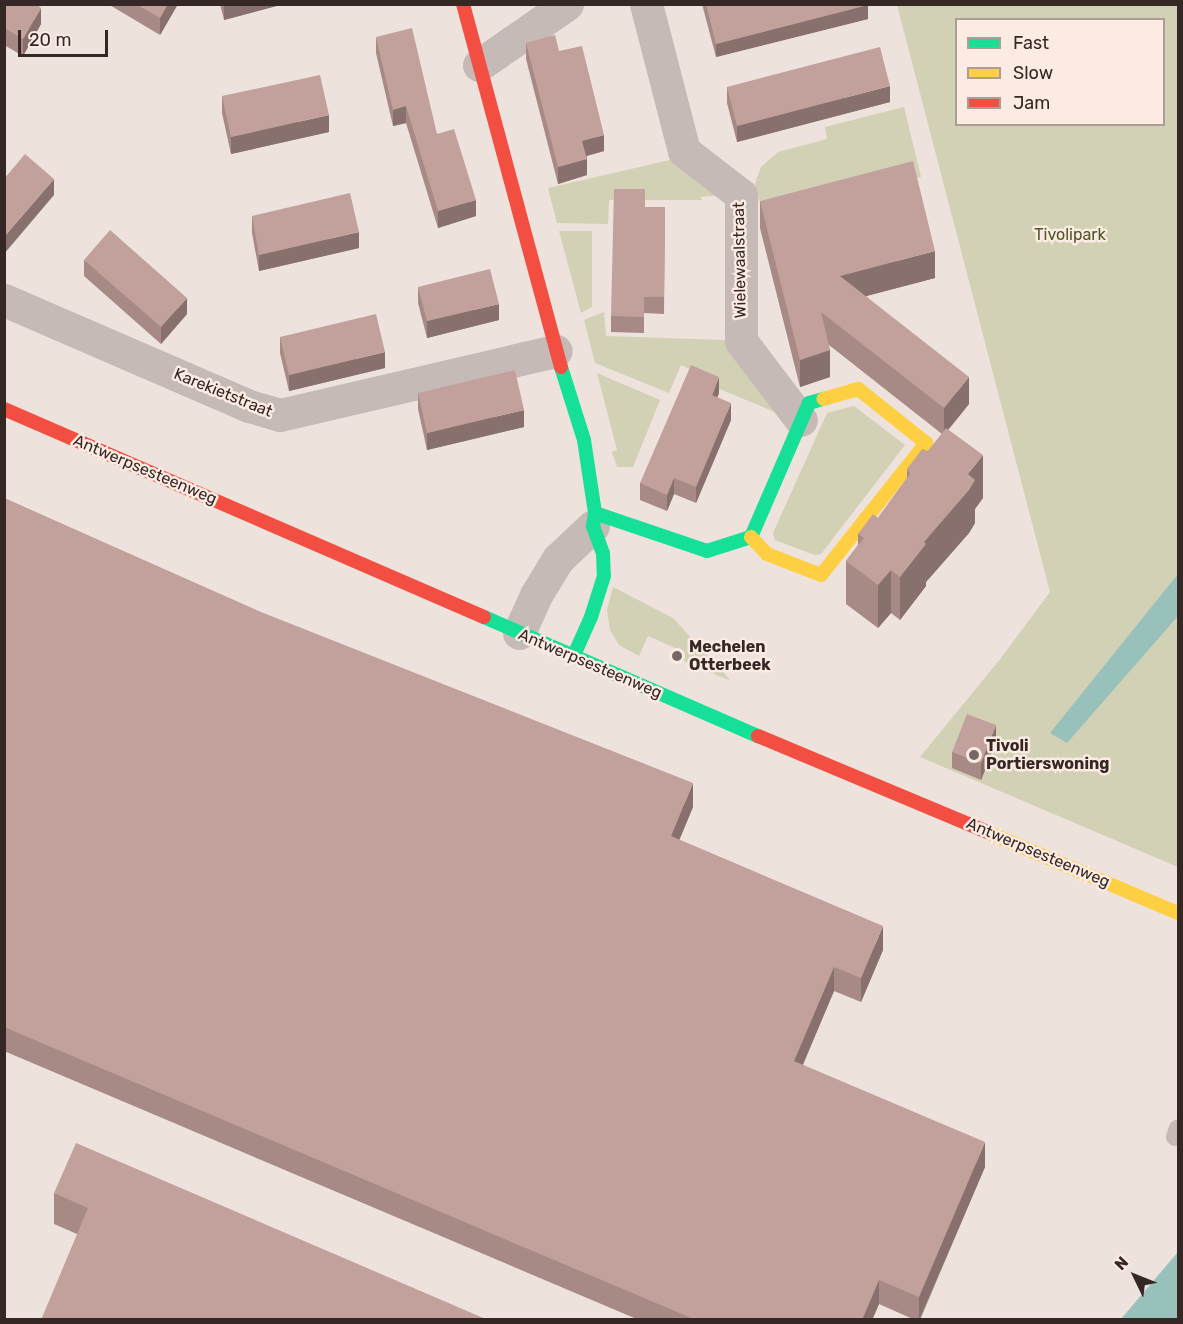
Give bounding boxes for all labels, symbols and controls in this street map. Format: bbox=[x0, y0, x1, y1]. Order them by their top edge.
scale bar bbox=[21, 18, 111, 56]
legend bbox=[955, 18, 1165, 126]
text: 20 m bbox=[29, 29, 71, 51]
text: Fast bbox=[1013, 32, 1049, 54]
text: Slow bbox=[1013, 62, 1053, 84]
text: Jam bbox=[1013, 92, 1050, 114]
street label: Wielewaalstraat bbox=[729, 202, 751, 318]
park label: Tivolipark bbox=[1034, 225, 1106, 245]
street label: Karekietstraat bbox=[171, 364, 275, 422]
street label: Antwerpsesteenweg bbox=[70, 431, 220, 509]
street label: Antwerpsesteenweg bbox=[515, 625, 665, 703]
place label: Mechelen Otterbeek bbox=[689, 637, 771, 675]
marker: Mechelen Otterbeek bbox=[670, 649, 684, 663]
place label: Tivoli Portierswoning bbox=[986, 736, 1109, 774]
marker: Tivoli Portierswoning bbox=[967, 748, 981, 762]
street label: Antwerpsesteenweg bbox=[963, 814, 1113, 892]
north arrow bbox=[1105, 1246, 1165, 1306]
text: N bbox=[1111, 1253, 1132, 1274]

